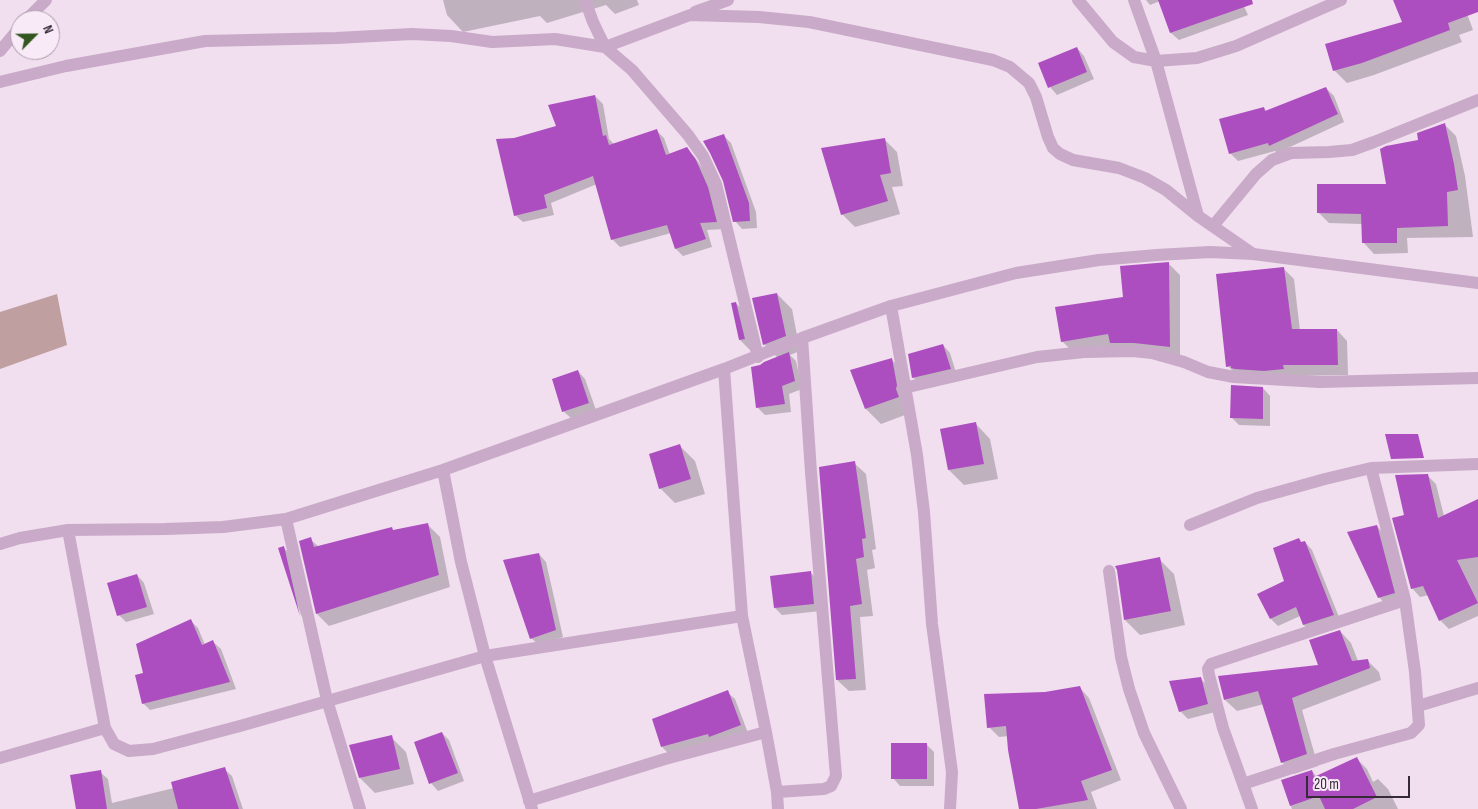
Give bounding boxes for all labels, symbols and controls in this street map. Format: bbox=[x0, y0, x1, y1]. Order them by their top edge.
north arrow bbox=[10, 10, 60, 60]
text: N bbox=[39, 23, 58, 36]
scale bar bbox=[1308, 766, 1412, 798]
text: 20 m bbox=[1314, 775, 1339, 794]

